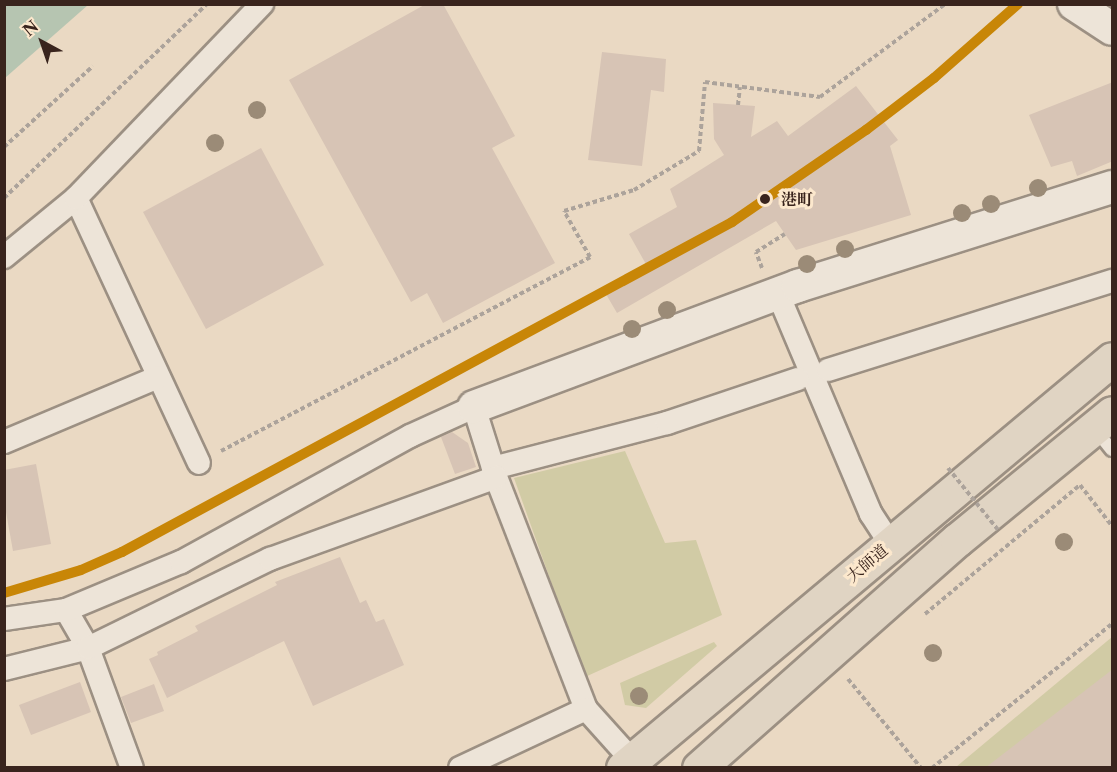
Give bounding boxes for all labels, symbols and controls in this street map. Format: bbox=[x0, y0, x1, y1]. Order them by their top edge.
north arrow bbox=[12, 12, 72, 72]
text: N bbox=[19, 16, 42, 40]
marker: 港町 bbox=[754, 188, 776, 210]
place label: 港町 bbox=[781, 189, 813, 209]
street label: 大師道 bbox=[842, 540, 892, 586]

